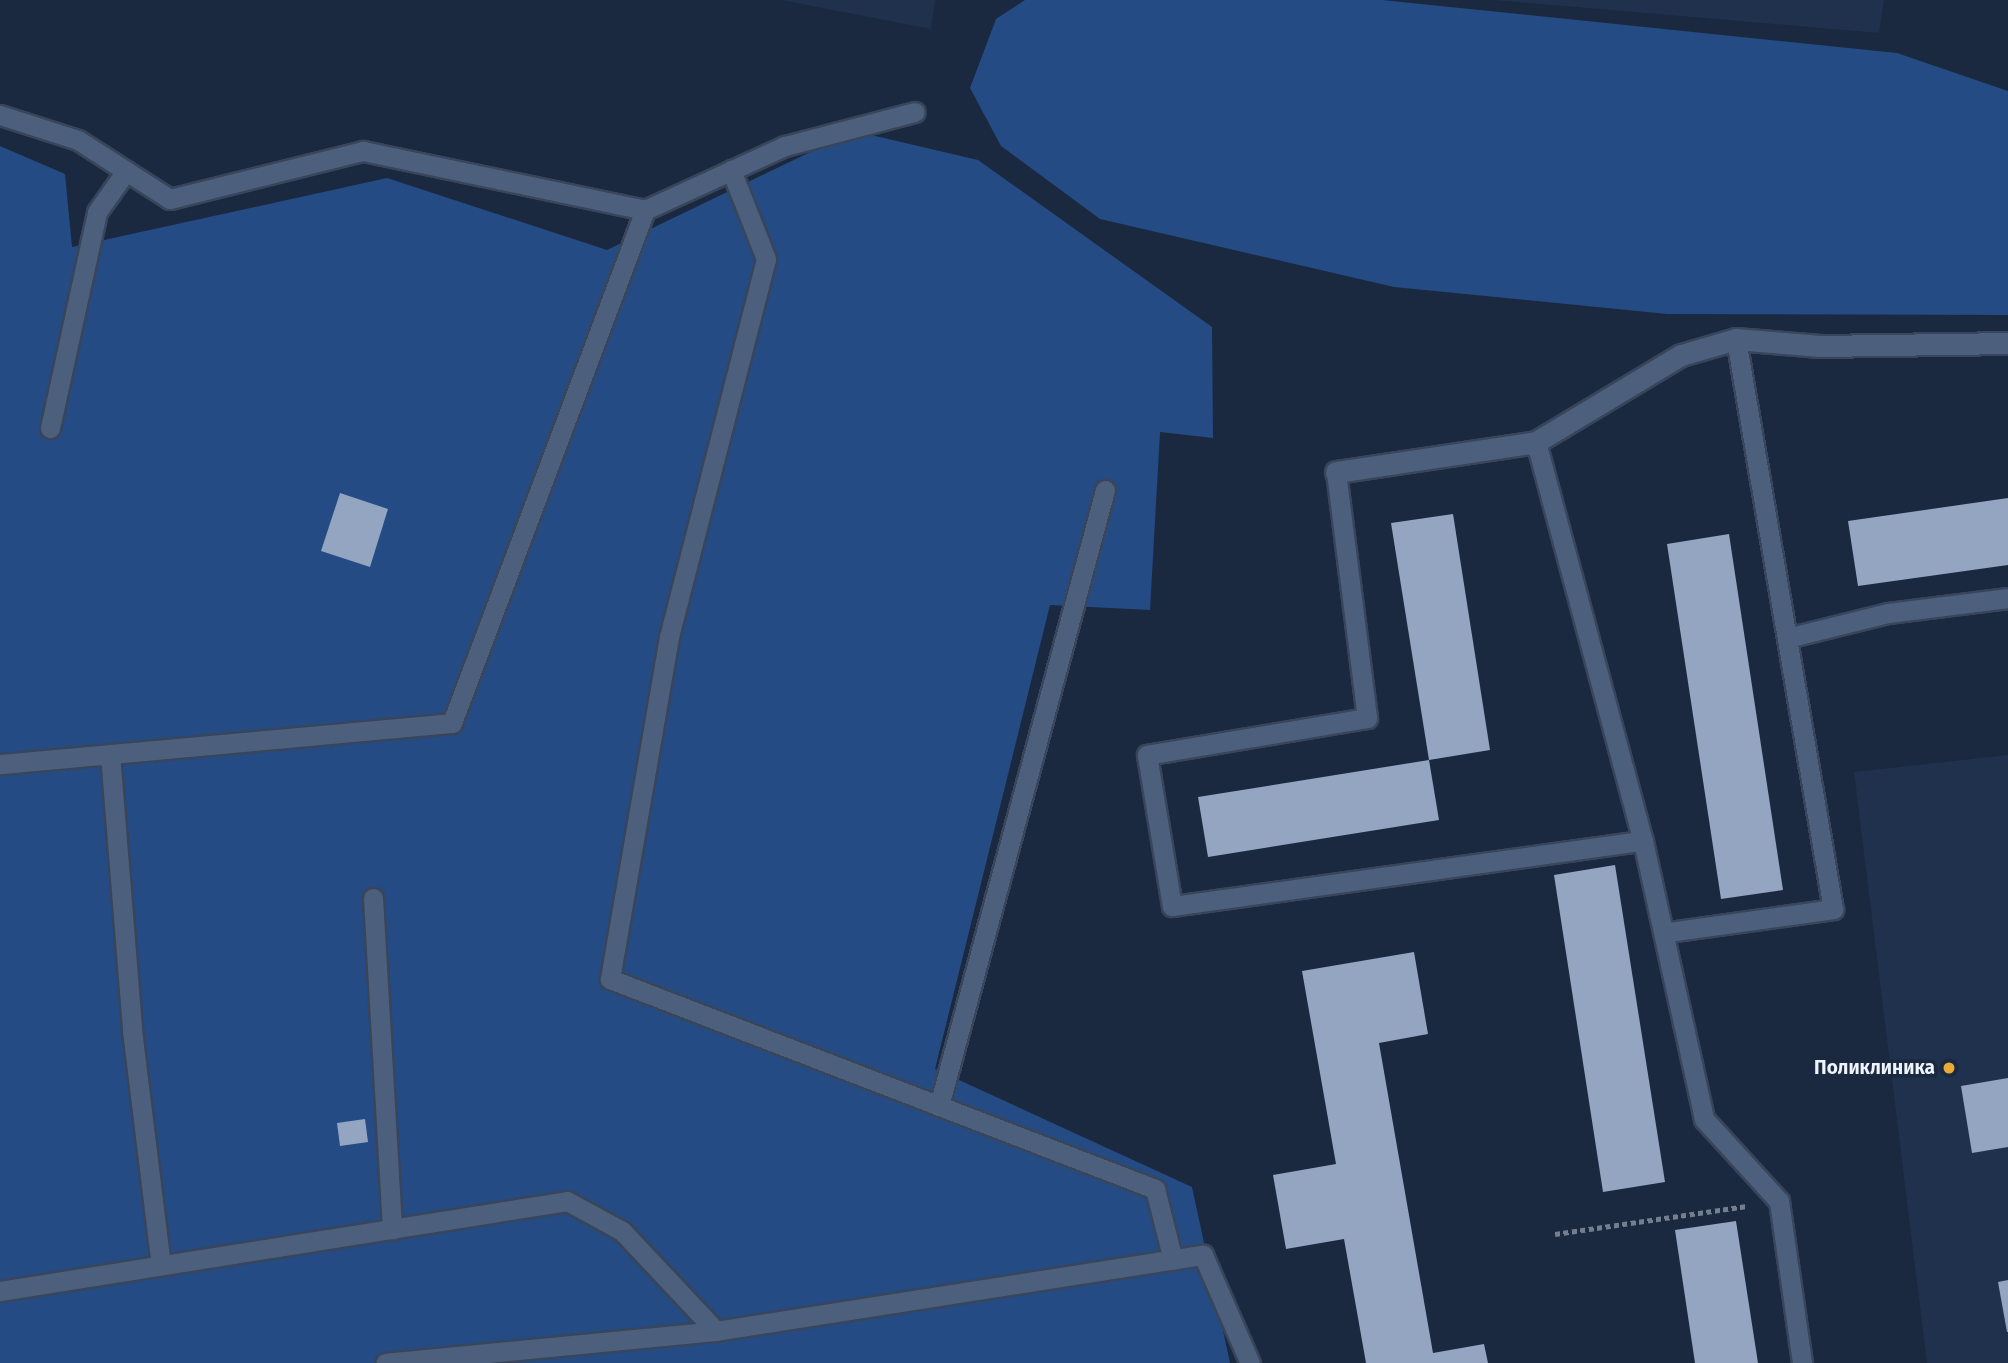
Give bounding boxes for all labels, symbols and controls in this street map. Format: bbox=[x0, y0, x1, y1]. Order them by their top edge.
place label: Поликлиника bbox=[1814, 1057, 1935, 1079]
marker: Поликлиника bbox=[1941, 1060, 1957, 1076]

